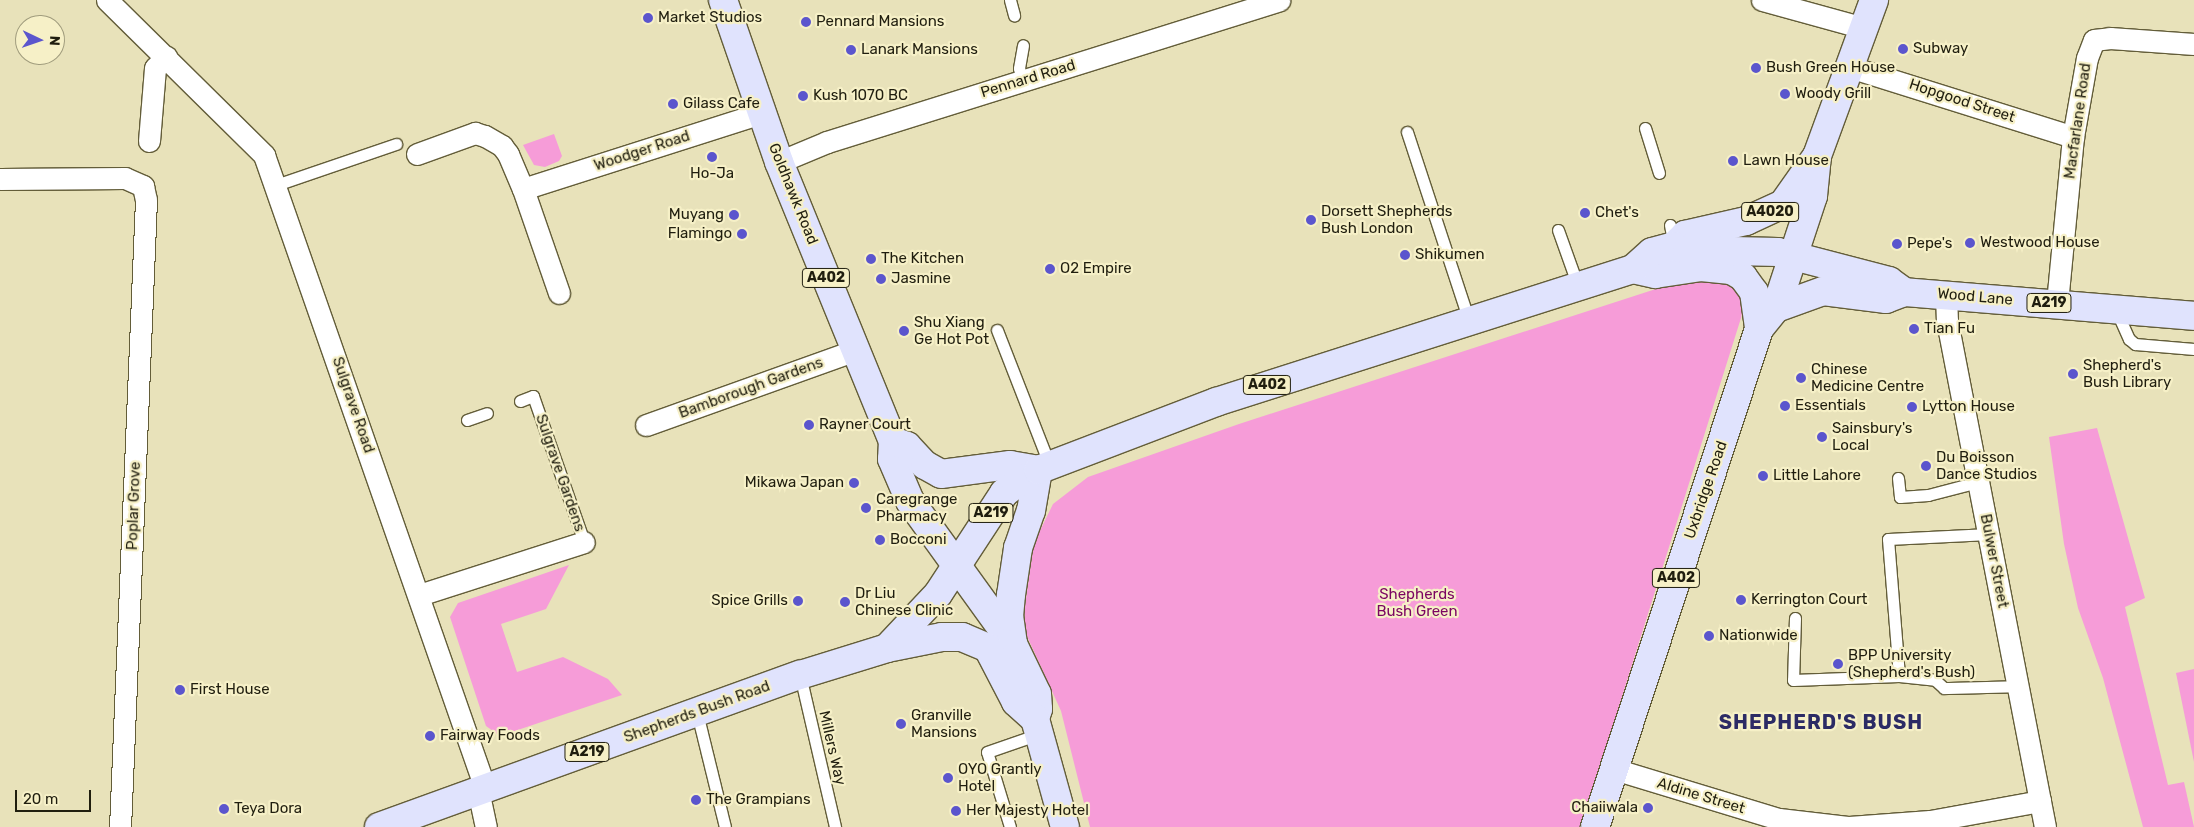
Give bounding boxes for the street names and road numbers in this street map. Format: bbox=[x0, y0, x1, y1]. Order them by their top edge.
street label: Pennard Road bbox=[978, 56, 1078, 102]
street label: Macfarlane Road bbox=[2061, 62, 2095, 180]
street label: Hopgood Street bbox=[1907, 75, 2017, 127]
street label: Woodger Road bbox=[592, 127, 692, 175]
street label: Goldhawk Road bbox=[764, 141, 822, 247]
road number: A4020 bbox=[1740, 200, 1800, 223]
road number: A402 bbox=[801, 266, 851, 290]
street label: Wood Lane bbox=[1936, 285, 2014, 309]
road number: A219 bbox=[2025, 292, 2073, 314]
street label: Bamborough Gardens bbox=[676, 354, 826, 422]
street label: Sulgrave Road bbox=[328, 355, 378, 455]
road number: A402 bbox=[1242, 374, 1292, 396]
street label: Sulgrave Gardens bbox=[531, 412, 589, 534]
street label: Uxbridge Road bbox=[1681, 439, 1731, 541]
street label: Poplar Grove bbox=[123, 461, 145, 551]
road number: A219 bbox=[967, 502, 1015, 524]
street label: Bulwer Street bbox=[1976, 512, 2012, 610]
road number: A402 bbox=[1651, 566, 1701, 590]
street label: Shepherds Bush Road bbox=[621, 677, 773, 747]
street label: Millers Way bbox=[815, 709, 849, 787]
road number: A219 bbox=[563, 740, 611, 764]
street label: Aldine Street bbox=[1655, 774, 1747, 818]

